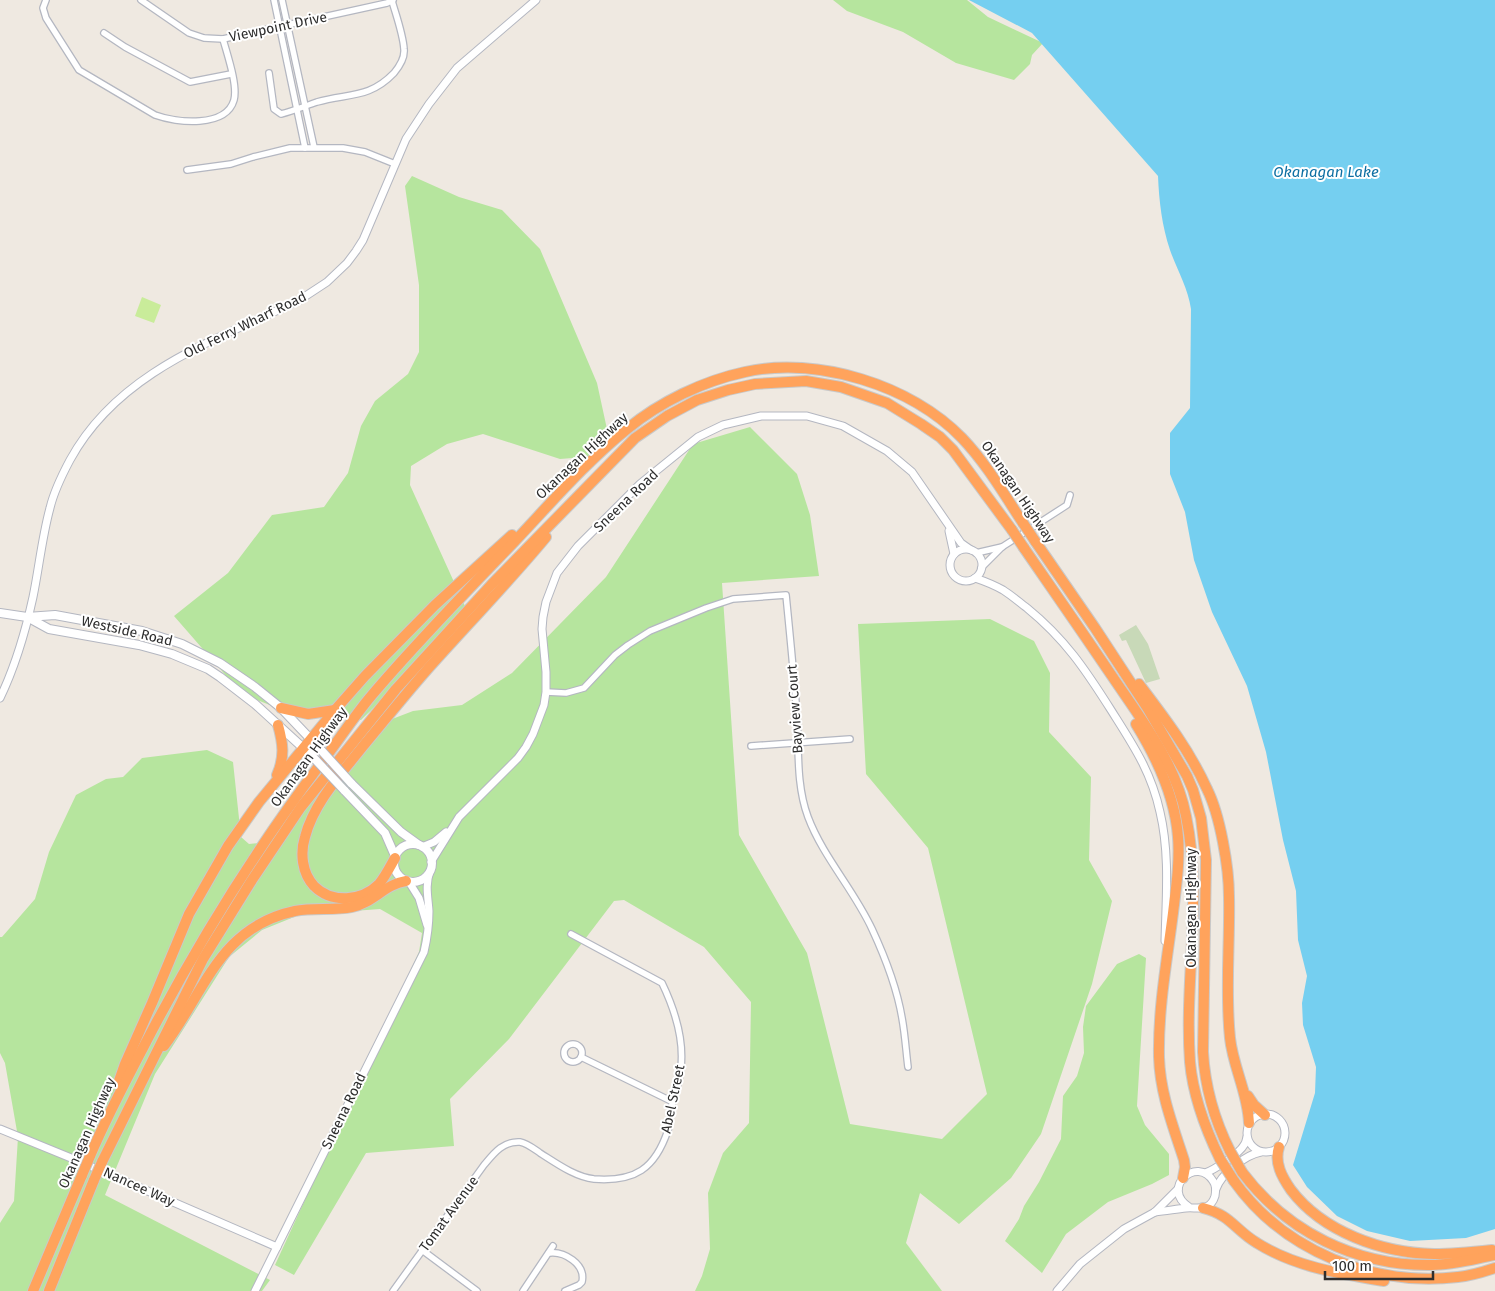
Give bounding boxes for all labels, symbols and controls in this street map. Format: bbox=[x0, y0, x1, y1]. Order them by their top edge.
street label: Viewpoint Drive bbox=[228, 8, 328, 46]
water label: Okanagan Lake bbox=[1273, 163, 1379, 181]
street label: Old Ferry Wharf Road bbox=[181, 288, 309, 362]
street label: Okanagan Highway bbox=[532, 409, 632, 503]
street label: Okanagan Highway bbox=[978, 438, 1059, 546]
street label: Sneena Road bbox=[590, 466, 662, 536]
street label: Westside Road bbox=[80, 612, 174, 650]
street label: Bayview Court bbox=[783, 663, 807, 754]
street label: Okanagan Highway bbox=[267, 704, 351, 810]
street label: Okanagan Highway bbox=[1183, 848, 1200, 968]
street label: Abel Street bbox=[657, 1062, 689, 1135]
street label: Sneena Road bbox=[318, 1070, 370, 1152]
street label: Okanagan Highway bbox=[55, 1075, 119, 1191]
street label: Nancee Way bbox=[101, 1164, 177, 1210]
street label: Tomat Avenue bbox=[416, 1173, 482, 1255]
scale bar bbox=[1325, 1248, 1432, 1280]
text: 100 m bbox=[1332, 1257, 1372, 1275]

